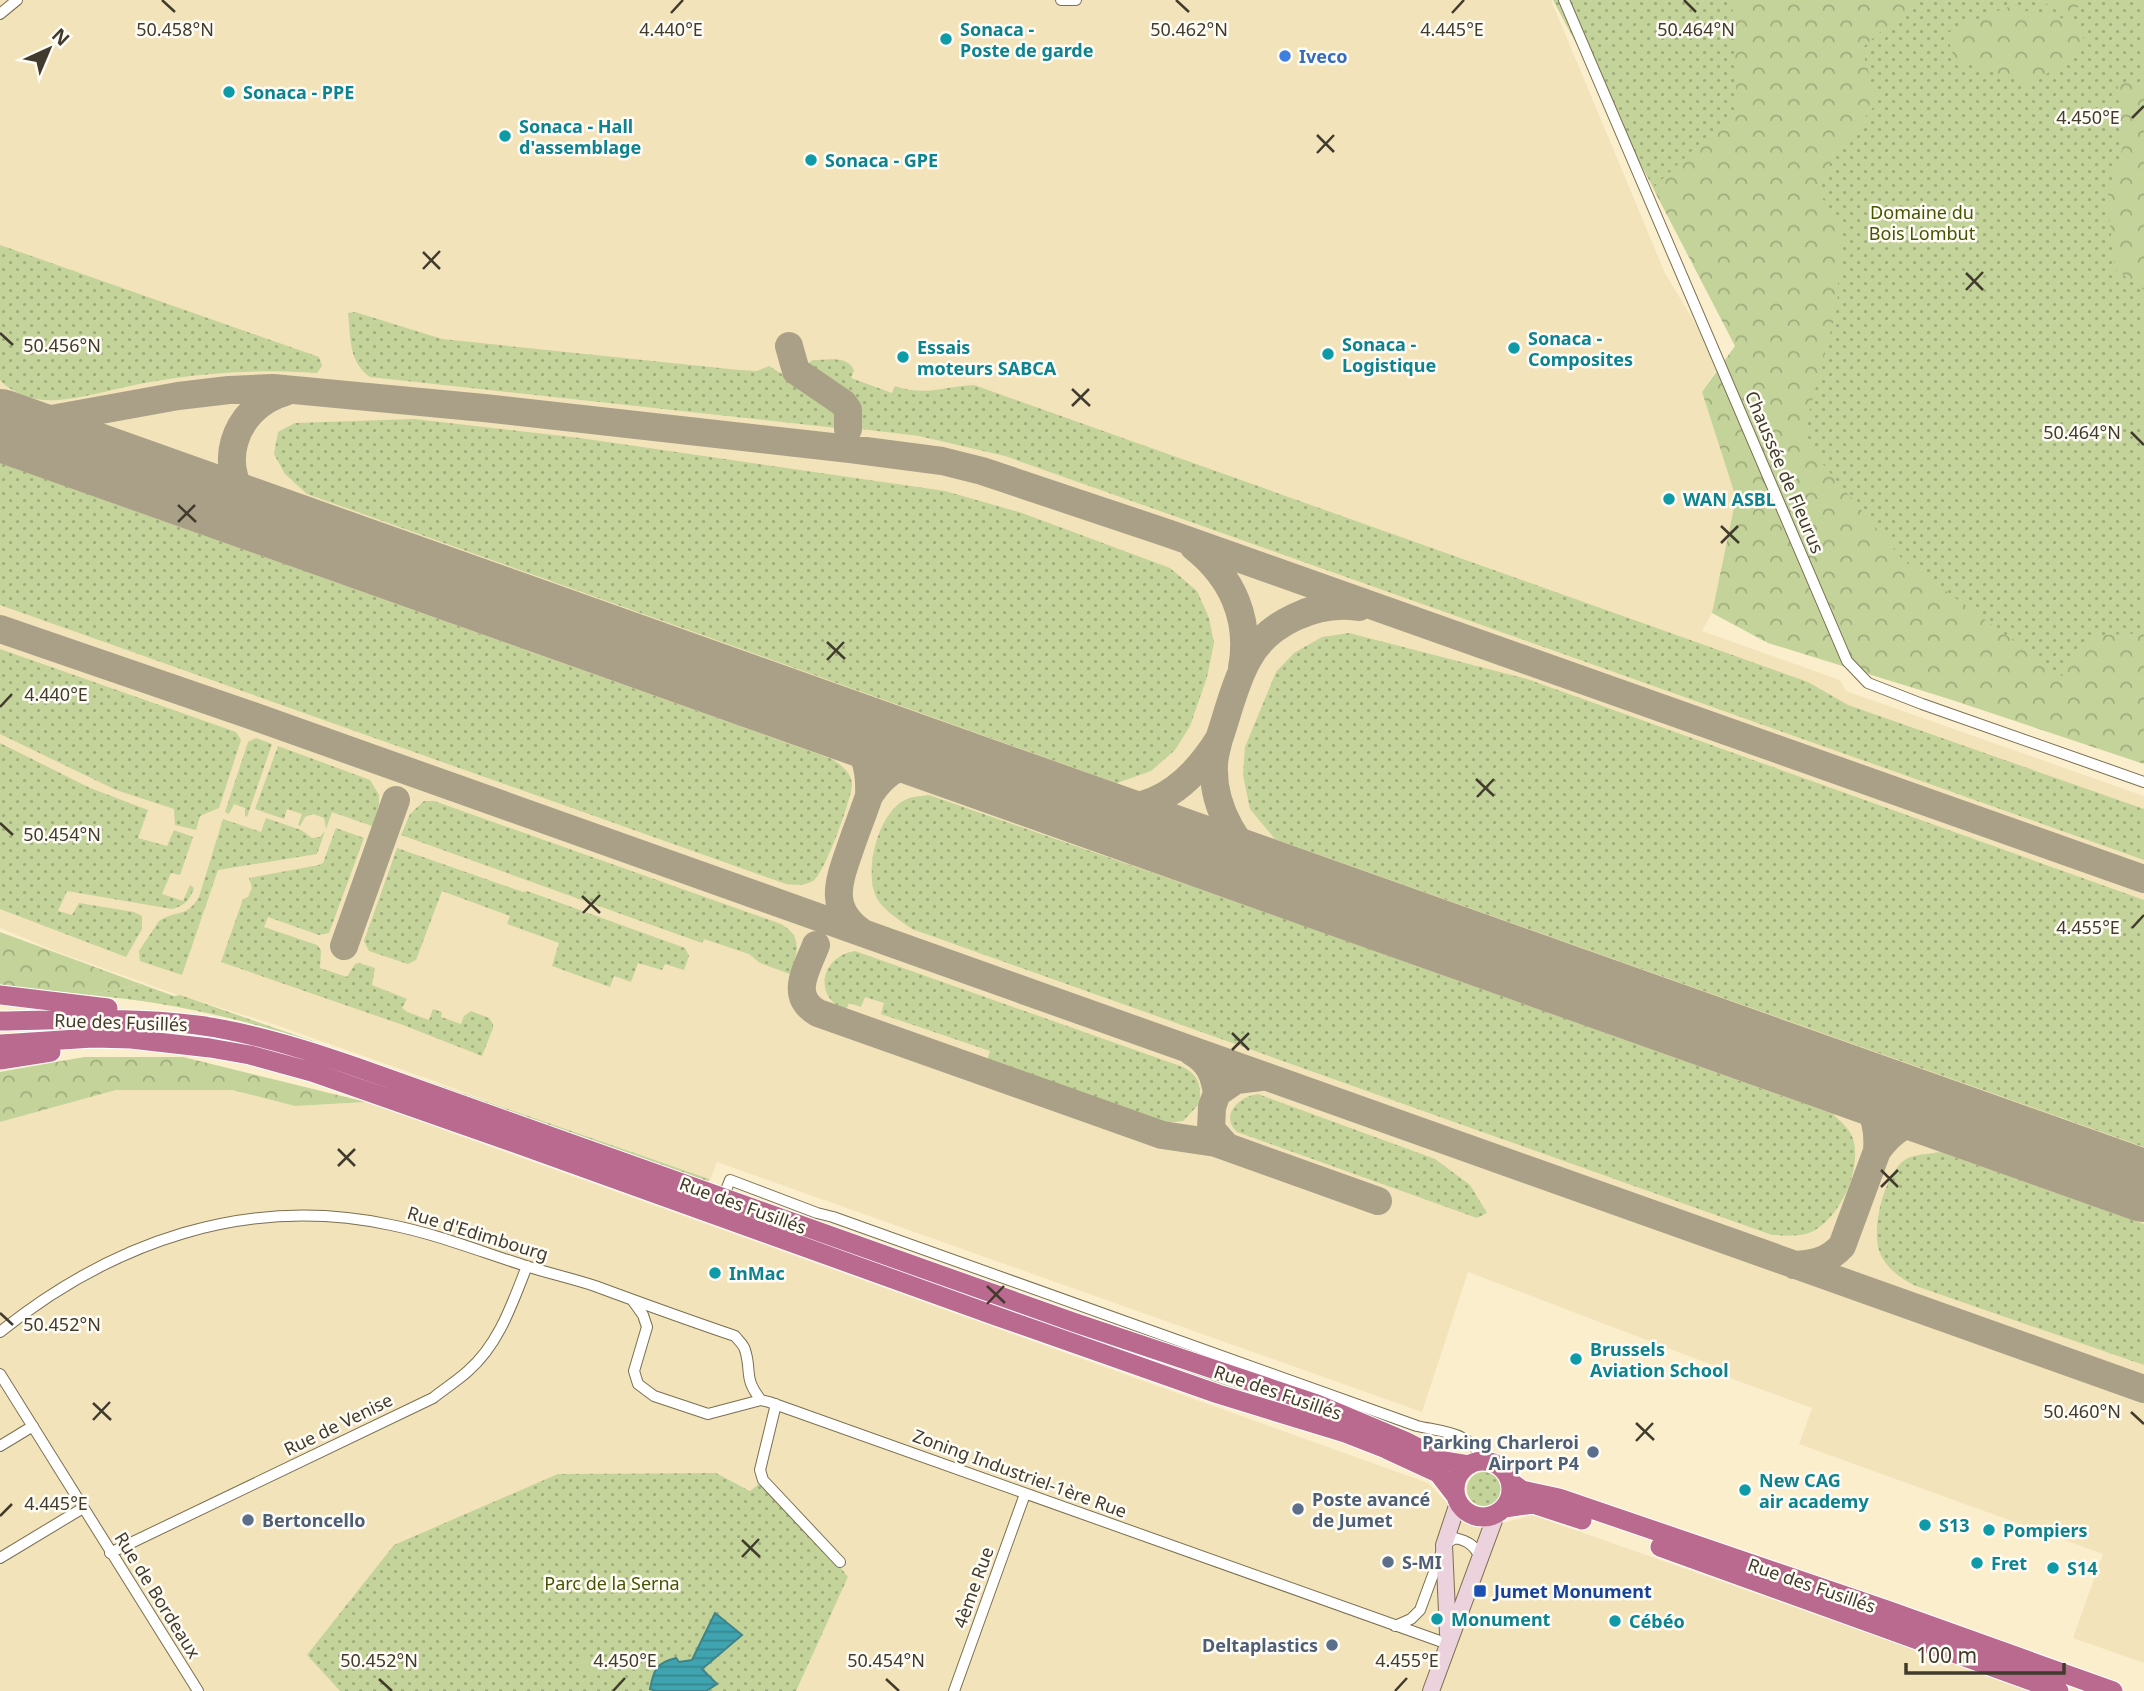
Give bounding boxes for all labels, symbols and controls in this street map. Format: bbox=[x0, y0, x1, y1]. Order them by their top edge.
north arrow bbox=[14, 14, 84, 84]
text: 50.458°N bbox=[136, 17, 214, 41]
text: 4.440°E bbox=[639, 17, 703, 41]
place label: Sonaca - Poste de garde bbox=[960, 17, 1093, 62]
text: 50.462°N bbox=[1150, 17, 1228, 41]
text: 4.445°E bbox=[1420, 17, 1484, 41]
text: 50.464°N bbox=[1657, 17, 1735, 41]
text: N bbox=[46, 22, 75, 51]
marker: Sonaca - Poste de garde bbox=[938, 31, 954, 47]
place label: Iveco bbox=[1299, 44, 1348, 68]
marker: Iveco bbox=[1277, 48, 1293, 64]
place label: Sonaca - PPE bbox=[243, 80, 354, 104]
marker: Sonaca - PPE bbox=[221, 84, 237, 100]
text: 4.450°E bbox=[2056, 105, 2120, 129]
place label: Sonaca - Hall d'assemblage bbox=[519, 114, 641, 159]
marker: Sonaca - Hall d'assemblage bbox=[497, 128, 513, 144]
place label: Sonaca - GPE bbox=[825, 148, 938, 172]
marker: Sonaca - GPE bbox=[803, 152, 819, 168]
park label: Domaine du Bois Lombut bbox=[1869, 200, 1976, 245]
place label: Sonaca - Composites bbox=[1528, 326, 1633, 371]
place label: Sonaca - Logistique bbox=[1342, 332, 1436, 377]
text: 50.456°N bbox=[23, 333, 101, 357]
place label: Essais moteurs SABCA bbox=[917, 335, 1057, 380]
marker: Sonaca - Composites bbox=[1506, 340, 1522, 356]
marker: Sonaca - Logistique bbox=[1320, 346, 1336, 362]
marker: Essais moteurs SABCA bbox=[895, 349, 911, 365]
street label: Chaussée de Fleurus bbox=[1740, 387, 1830, 557]
text: 50.464°N bbox=[2043, 420, 2121, 444]
place label: WAN ASBL bbox=[1683, 487, 1776, 511]
marker: WAN ASBL bbox=[1661, 491, 1677, 507]
text: 4.440°E bbox=[24, 682, 88, 706]
text: 50.454°N bbox=[23, 822, 101, 846]
text: 4.455°E bbox=[2056, 915, 2120, 939]
street label: Rue des Fusillés bbox=[54, 1008, 188, 1036]
street label: Rue des Fusillés bbox=[676, 1171, 810, 1239]
street label: Rue d'Edimbourg bbox=[405, 1200, 551, 1266]
place label: InMac bbox=[729, 1261, 785, 1285]
marker: InMac bbox=[707, 1265, 723, 1281]
text: 50.452°N bbox=[23, 1312, 101, 1336]
place label: Brussels Aviation School bbox=[1590, 1337, 1729, 1382]
marker: Brussels Aviation School bbox=[1568, 1351, 1584, 1367]
street label: Rue des Fusillés bbox=[1211, 1359, 1345, 1425]
street label: Rue de Venise bbox=[280, 1387, 396, 1461]
text: 50.460°N bbox=[2043, 1399, 2121, 1423]
street label: Zoning Industriel-1ère Rue bbox=[910, 1423, 1130, 1523]
place label: Parking Charleroi Airport P4 bbox=[1422, 1430, 1579, 1475]
marker: Parking Charleroi Airport P4 bbox=[1585, 1444, 1601, 1460]
place label: New CAG air academy bbox=[1759, 1468, 1869, 1513]
marker: New CAG air academy bbox=[1737, 1482, 1753, 1498]
place label: Poste avancé de Jumet bbox=[1312, 1487, 1430, 1532]
text: 4.445°E bbox=[24, 1491, 88, 1515]
marker: Poste avancé de Jumet bbox=[1290, 1501, 1306, 1517]
place label: Bertoncello bbox=[262, 1508, 366, 1532]
marker: Bertoncello bbox=[240, 1512, 256, 1528]
place label: S13 bbox=[1939, 1513, 1970, 1537]
marker: S13 bbox=[1917, 1517, 1933, 1533]
place label: Pompiers bbox=[2003, 1518, 2088, 1542]
marker: Pompiers bbox=[1981, 1522, 1997, 1538]
street label: Rue de Bordeaux bbox=[109, 1527, 207, 1663]
street label: 4ème Rue bbox=[947, 1543, 999, 1631]
place label: S-MI bbox=[1402, 1550, 1442, 1574]
place label: Fret bbox=[1991, 1551, 2027, 1575]
street label: Rue des Fusillés bbox=[1745, 1552, 1879, 1618]
marker: S-MI bbox=[1380, 1554, 1396, 1570]
marker: Fret bbox=[1969, 1555, 1985, 1571]
place label: S14 bbox=[2067, 1556, 2098, 1580]
marker: S14 bbox=[2045, 1560, 2061, 1576]
park label: Parc de la Serna bbox=[544, 1571, 680, 1595]
place label: Jumet Monument bbox=[1492, 1579, 1652, 1603]
marker: Jumet Monument bbox=[1472, 1583, 1488, 1599]
place label: Monument bbox=[1451, 1607, 1551, 1631]
place label: Cébéo bbox=[1629, 1609, 1685, 1633]
marker: Monument bbox=[1429, 1611, 1445, 1627]
marker: Cébéo bbox=[1607, 1613, 1623, 1629]
scale bar bbox=[1906, 1632, 2064, 1676]
place label: Deltaplastics bbox=[1202, 1633, 1318, 1657]
marker: Deltaplastics bbox=[1324, 1637, 1340, 1653]
text: 100 m bbox=[1916, 1641, 1977, 1669]
text: 50.452°N bbox=[340, 1648, 418, 1672]
text: 4.450°E bbox=[593, 1648, 657, 1672]
text: 50.454°N bbox=[847, 1648, 925, 1672]
text: 4.455°E bbox=[1375, 1648, 1439, 1672]

